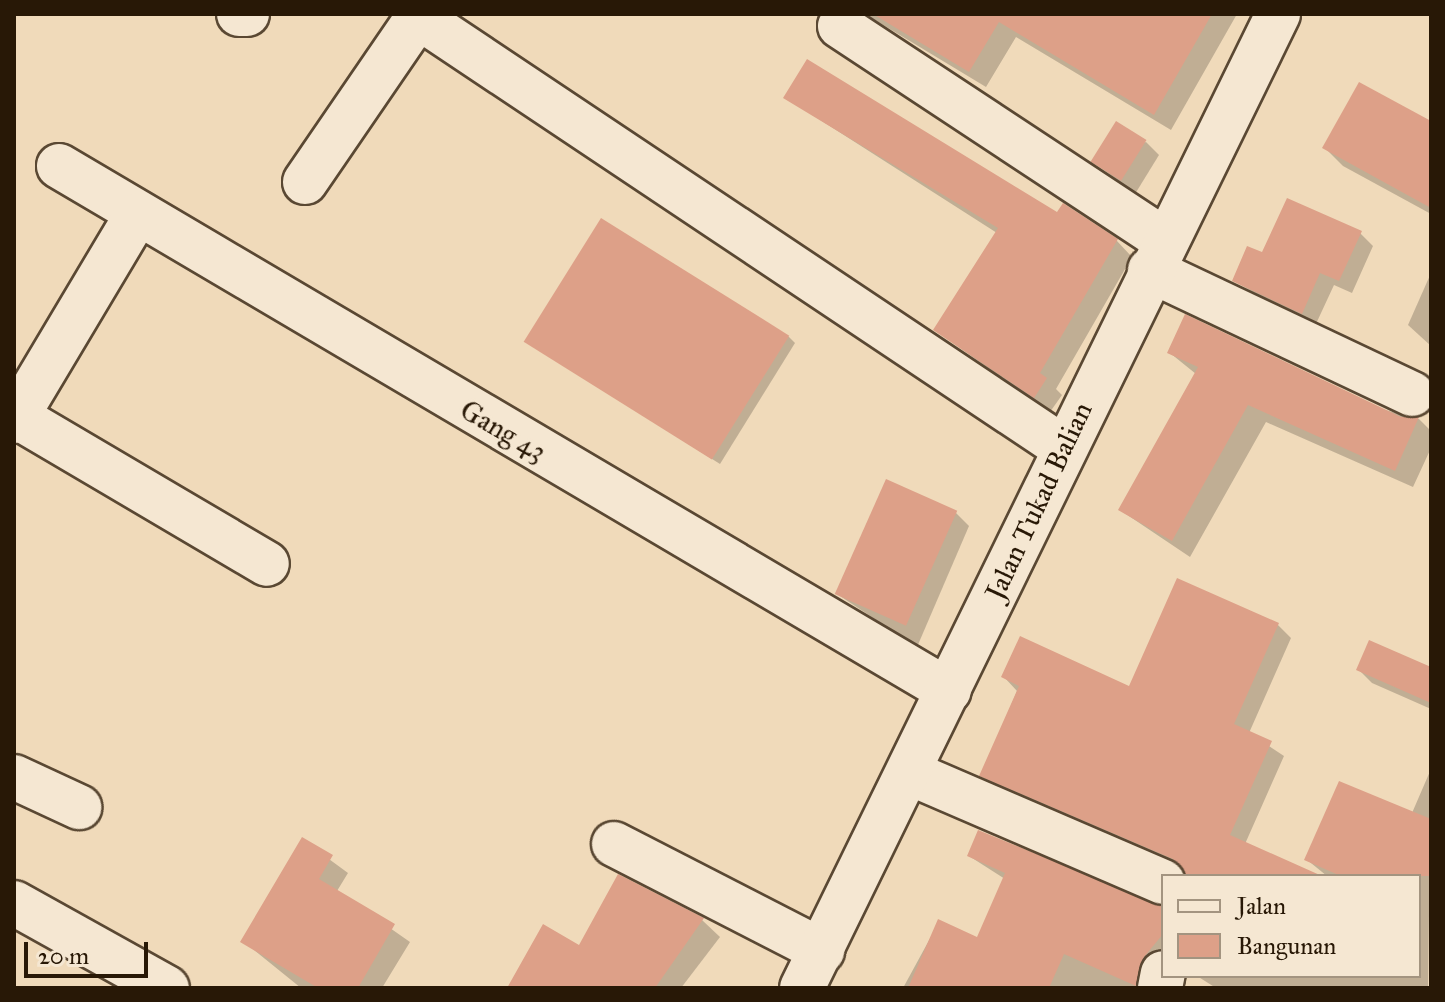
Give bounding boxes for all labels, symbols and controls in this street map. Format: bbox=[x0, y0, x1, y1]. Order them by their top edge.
street label: Gang 43 bbox=[454, 393, 552, 469]
street label: Jalan Tukad Balian bbox=[979, 397, 1099, 605]
legend bbox=[1161, 874, 1421, 978]
text: Jalan bbox=[1237, 891, 1286, 921]
scale bar bbox=[28, 926, 152, 976]
text: Bangunan bbox=[1237, 931, 1336, 961]
text: 20 m bbox=[38, 941, 89, 971]

